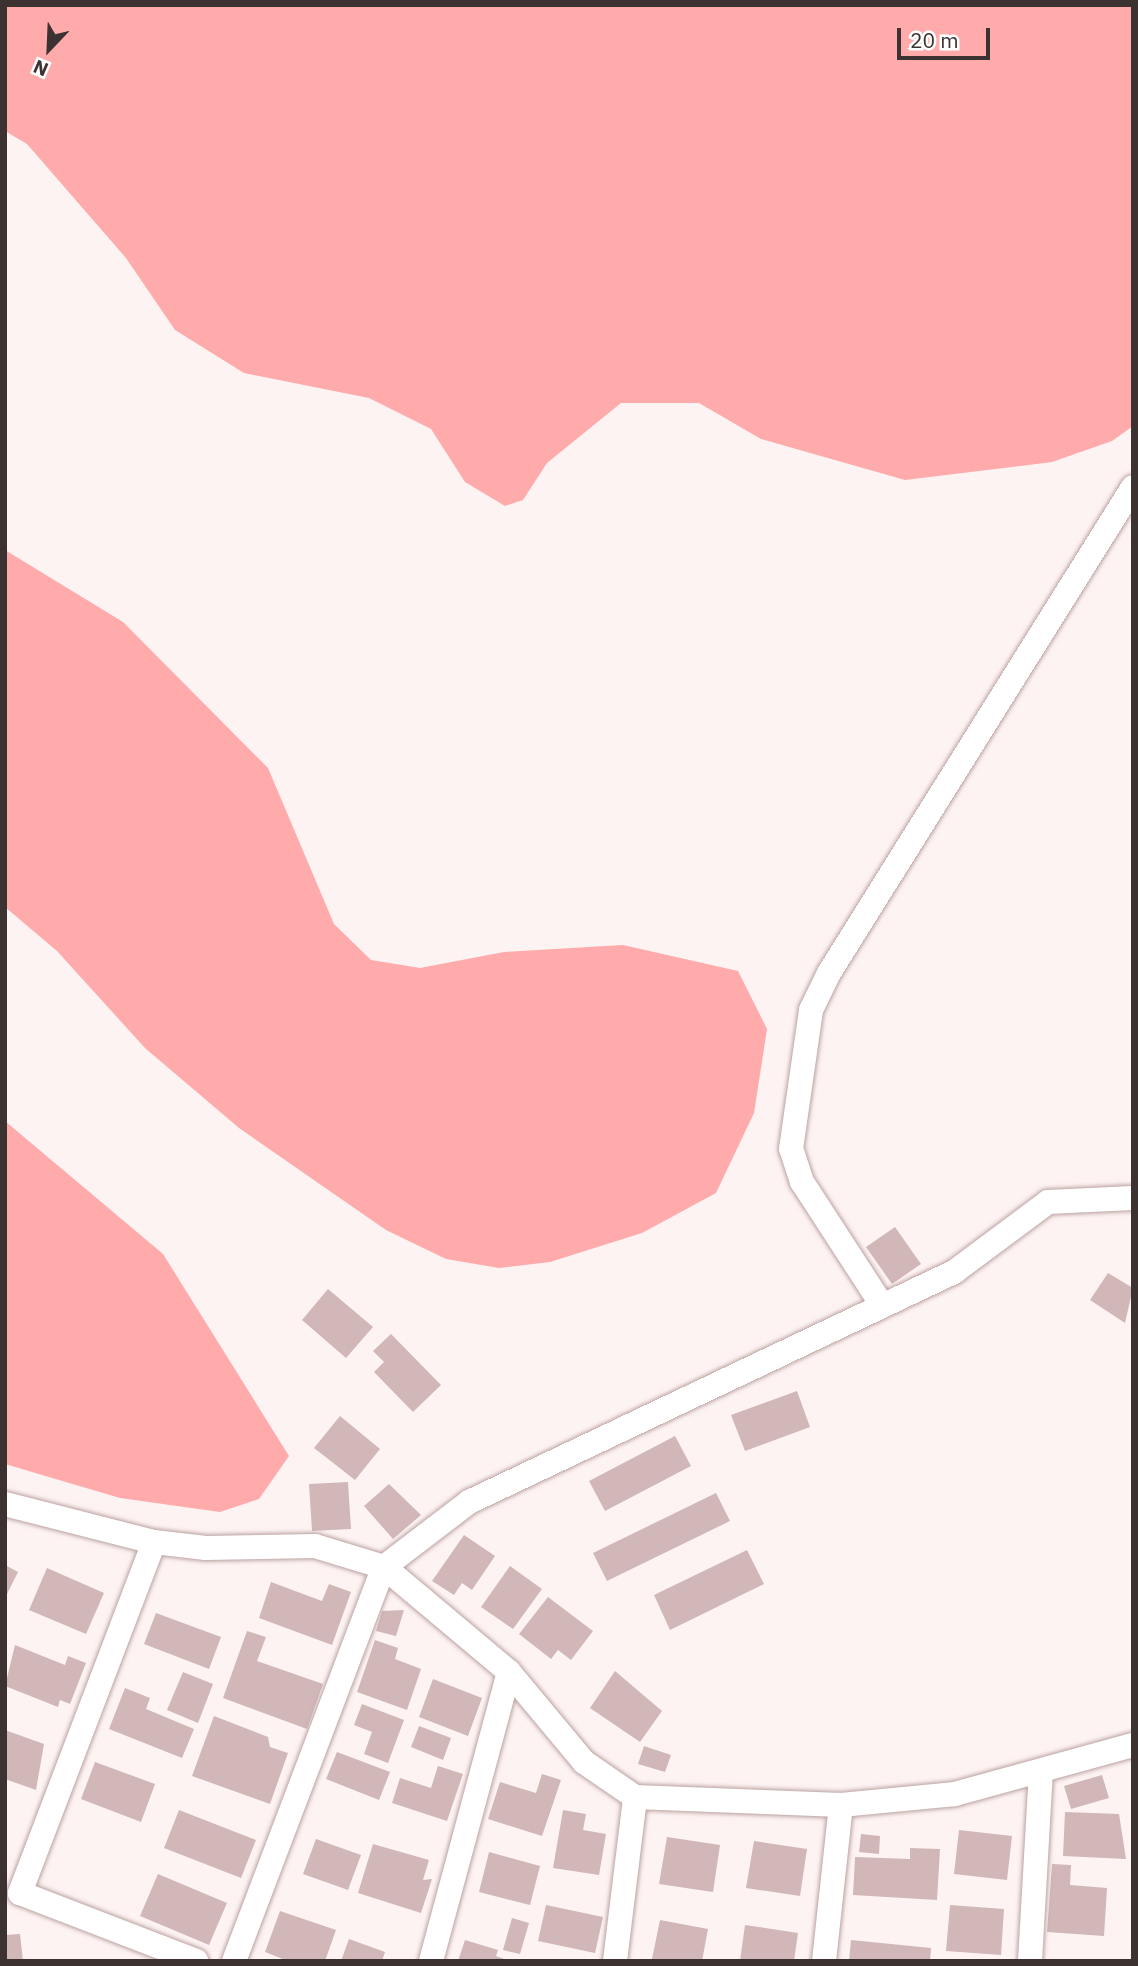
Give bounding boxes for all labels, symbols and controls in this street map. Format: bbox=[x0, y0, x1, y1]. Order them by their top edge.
north arrow bbox=[14, 14, 84, 84]
scale bar bbox=[900, 14, 993, 58]
text: 20 m bbox=[910, 26, 959, 54]
text: N bbox=[30, 55, 52, 82]

